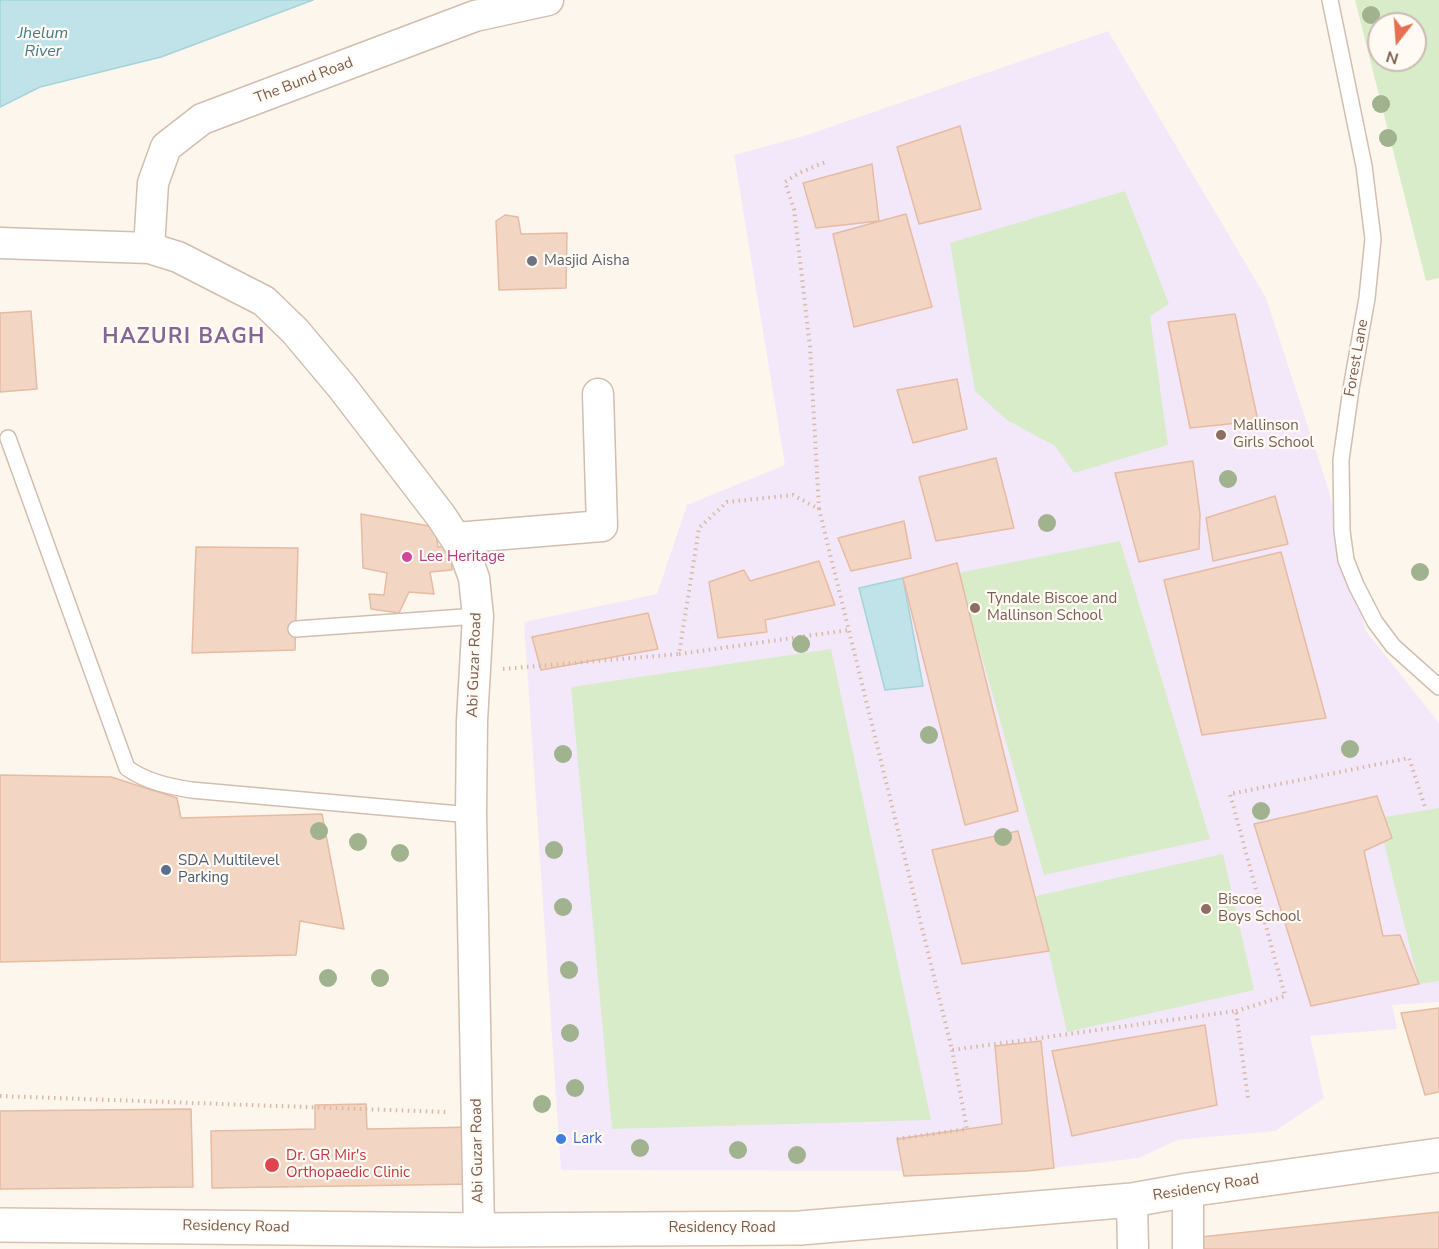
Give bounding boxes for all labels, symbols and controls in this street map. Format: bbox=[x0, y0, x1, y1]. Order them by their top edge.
north arrow bbox=[1367, 12, 1427, 72]
water label: Jhelum River bbox=[18, 24, 68, 62]
text: N bbox=[1383, 45, 1401, 70]
street label: The Bund Road bbox=[252, 54, 356, 108]
place label: Masjid Aisha bbox=[544, 252, 630, 270]
marker: Masjid Aisha bbox=[525, 254, 539, 268]
street label: Forest Lane bbox=[1341, 318, 1373, 398]
district label: HAZURI BAGH bbox=[102, 325, 266, 351]
place label: Mallinson Girls School bbox=[1233, 417, 1314, 452]
marker: Mallinson Girls School bbox=[1214, 428, 1228, 442]
place label: Lee Heritage bbox=[419, 548, 505, 566]
marker: Lee Heritage bbox=[400, 550, 414, 564]
place label: Tyndale Biscoe and Mallinson School bbox=[987, 590, 1117, 625]
marker: Tyndale Biscoe and Mallinson School bbox=[968, 601, 982, 615]
street label: Abi Guzar Road bbox=[464, 612, 486, 718]
place label: SDA Multilevel Parking bbox=[178, 852, 280, 887]
marker: SDA Multilevel Parking bbox=[159, 863, 173, 877]
place label: Biscoe Boys School bbox=[1218, 891, 1301, 926]
marker: Biscoe Boys School bbox=[1199, 902, 1213, 916]
street label: Abi Guzar Road bbox=[468, 1098, 488, 1204]
place label: Lark bbox=[573, 1130, 602, 1148]
marker: Lark bbox=[554, 1132, 568, 1146]
place label: Dr. GR Mir's Orthopaedic Clinic bbox=[286, 1147, 410, 1182]
marker: Dr. GR Mir's Orthopaedic Clinic bbox=[263, 1156, 281, 1174]
street label: Residency Road bbox=[1152, 1171, 1260, 1205]
street label: Residency Road bbox=[182, 1217, 290, 1237]
street label: Residency Road bbox=[668, 1219, 776, 1237]

